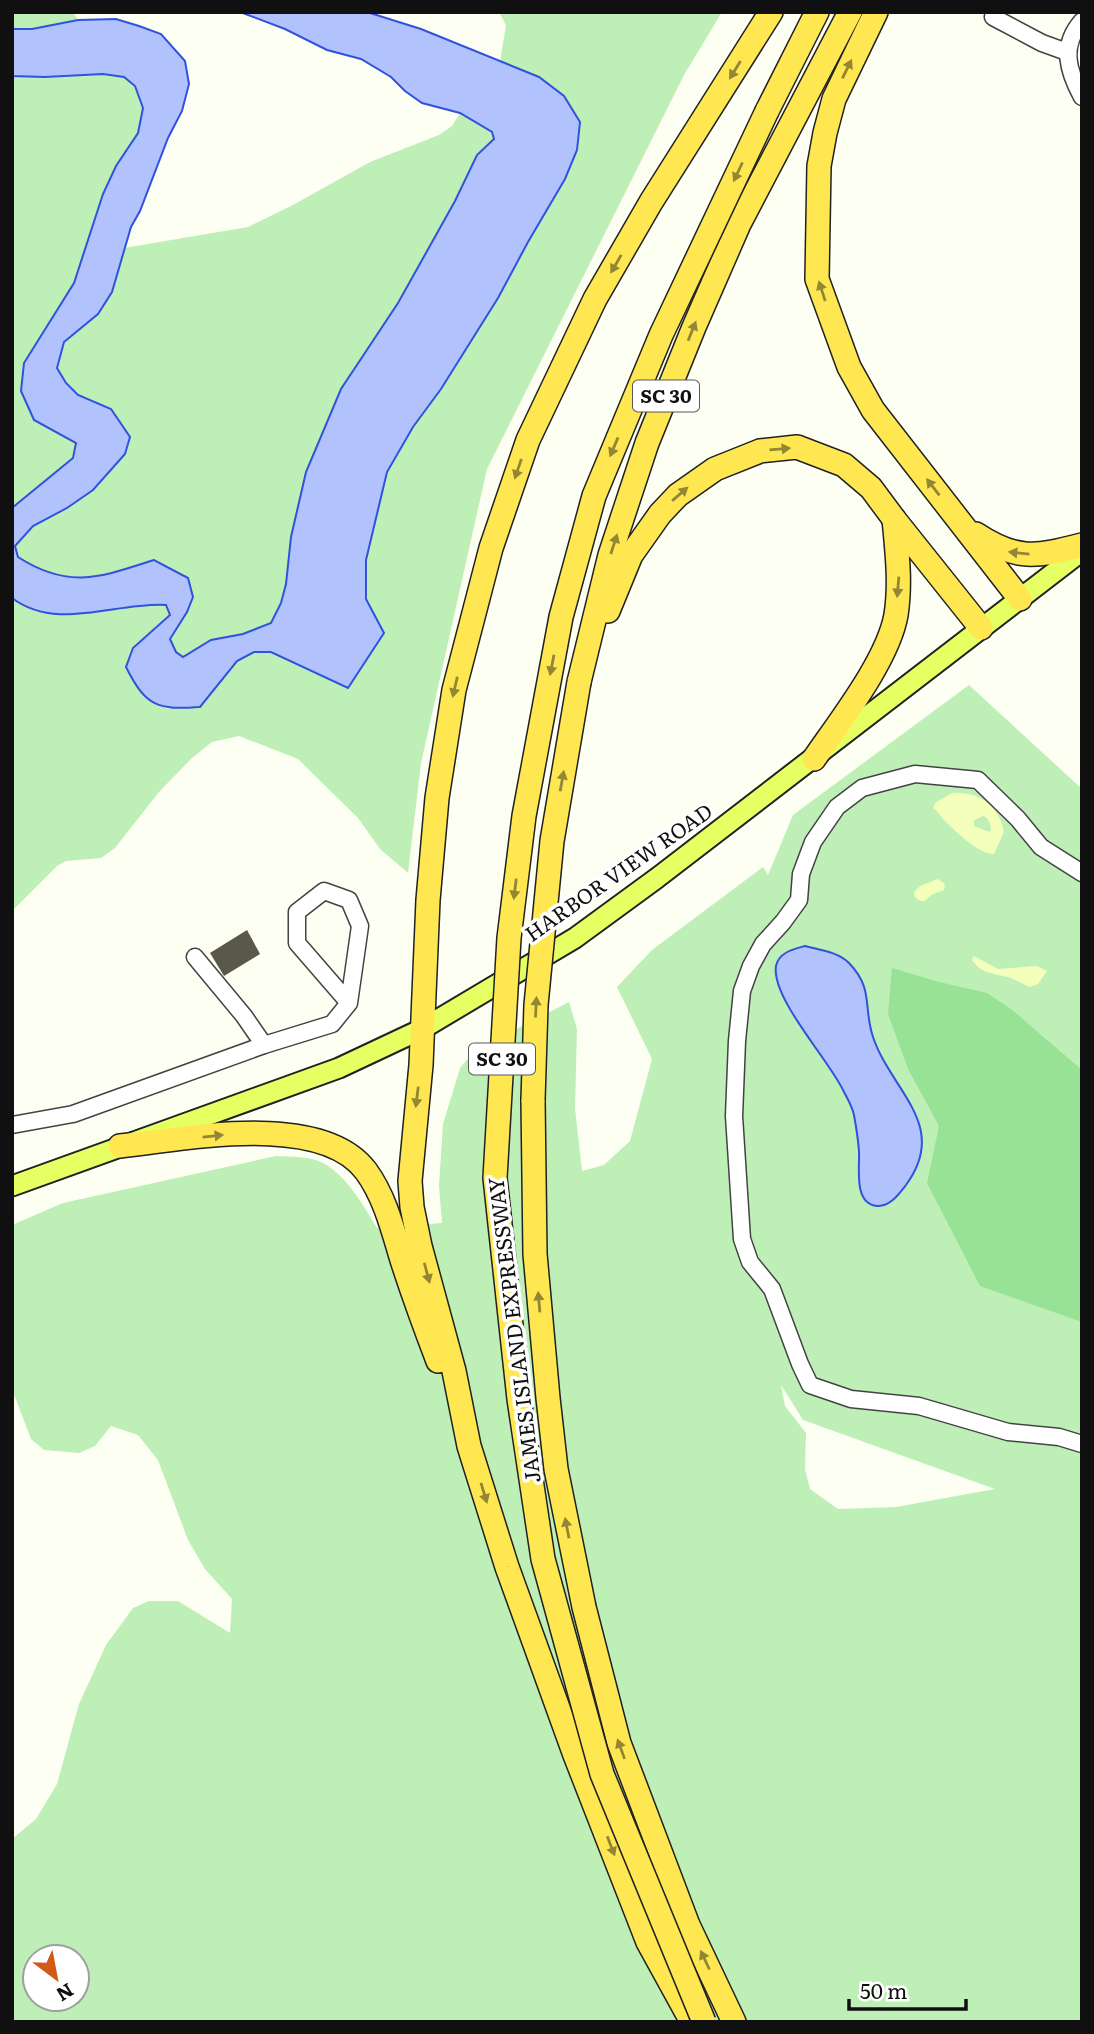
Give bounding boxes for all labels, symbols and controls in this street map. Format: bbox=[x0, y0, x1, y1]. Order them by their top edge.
one-way arrow bbox=[841, 59, 853, 79]
one-way arrow bbox=[729, 61, 742, 80]
one-way arrow bbox=[732, 162, 744, 182]
one-way arrow bbox=[610, 254, 622, 273]
one-way arrow bbox=[816, 281, 826, 302]
one-way arrow bbox=[687, 320, 698, 341]
road number: SC 30 bbox=[633, 380, 699, 412]
one-way arrow bbox=[609, 436, 620, 457]
one-way arrow bbox=[769, 443, 791, 454]
one-way arrow bbox=[512, 458, 523, 479]
one-way arrow bbox=[927, 478, 941, 496]
one-way arrow bbox=[671, 486, 689, 502]
one-way arrow bbox=[609, 534, 620, 555]
one-way arrow bbox=[1008, 547, 1030, 558]
one-way arrow bbox=[892, 576, 903, 598]
one-way arrow bbox=[546, 654, 557, 676]
one-way arrow bbox=[449, 676, 460, 698]
one-way arrow bbox=[557, 770, 568, 792]
street label: HARBOR VIEW ROAD bbox=[517, 794, 718, 948]
one-way arrow bbox=[509, 878, 520, 900]
one-way arrow bbox=[531, 996, 542, 1018]
road number: SC 30 bbox=[469, 1044, 535, 1074]
one-way arrow bbox=[412, 1086, 423, 1108]
one-way arrow bbox=[202, 1130, 224, 1141]
street label: JAMES ISLAND EXPRESSWAY bbox=[478, 1176, 547, 1485]
one-way arrow bbox=[423, 1263, 433, 1284]
one-way arrow bbox=[533, 1291, 544, 1313]
one-way arrow bbox=[480, 1483, 490, 1504]
one-way arrow bbox=[562, 1517, 573, 1539]
one-way arrow bbox=[615, 1738, 626, 1759]
one-way arrow bbox=[605, 1835, 616, 1856]
north arrow bbox=[21, 1943, 91, 2013]
one-way arrow bbox=[699, 1950, 711, 1970]
scale bar bbox=[849, 1968, 966, 2012]
text: 50 m bbox=[860, 1974, 907, 2005]
text: N bbox=[51, 1977, 80, 2009]

